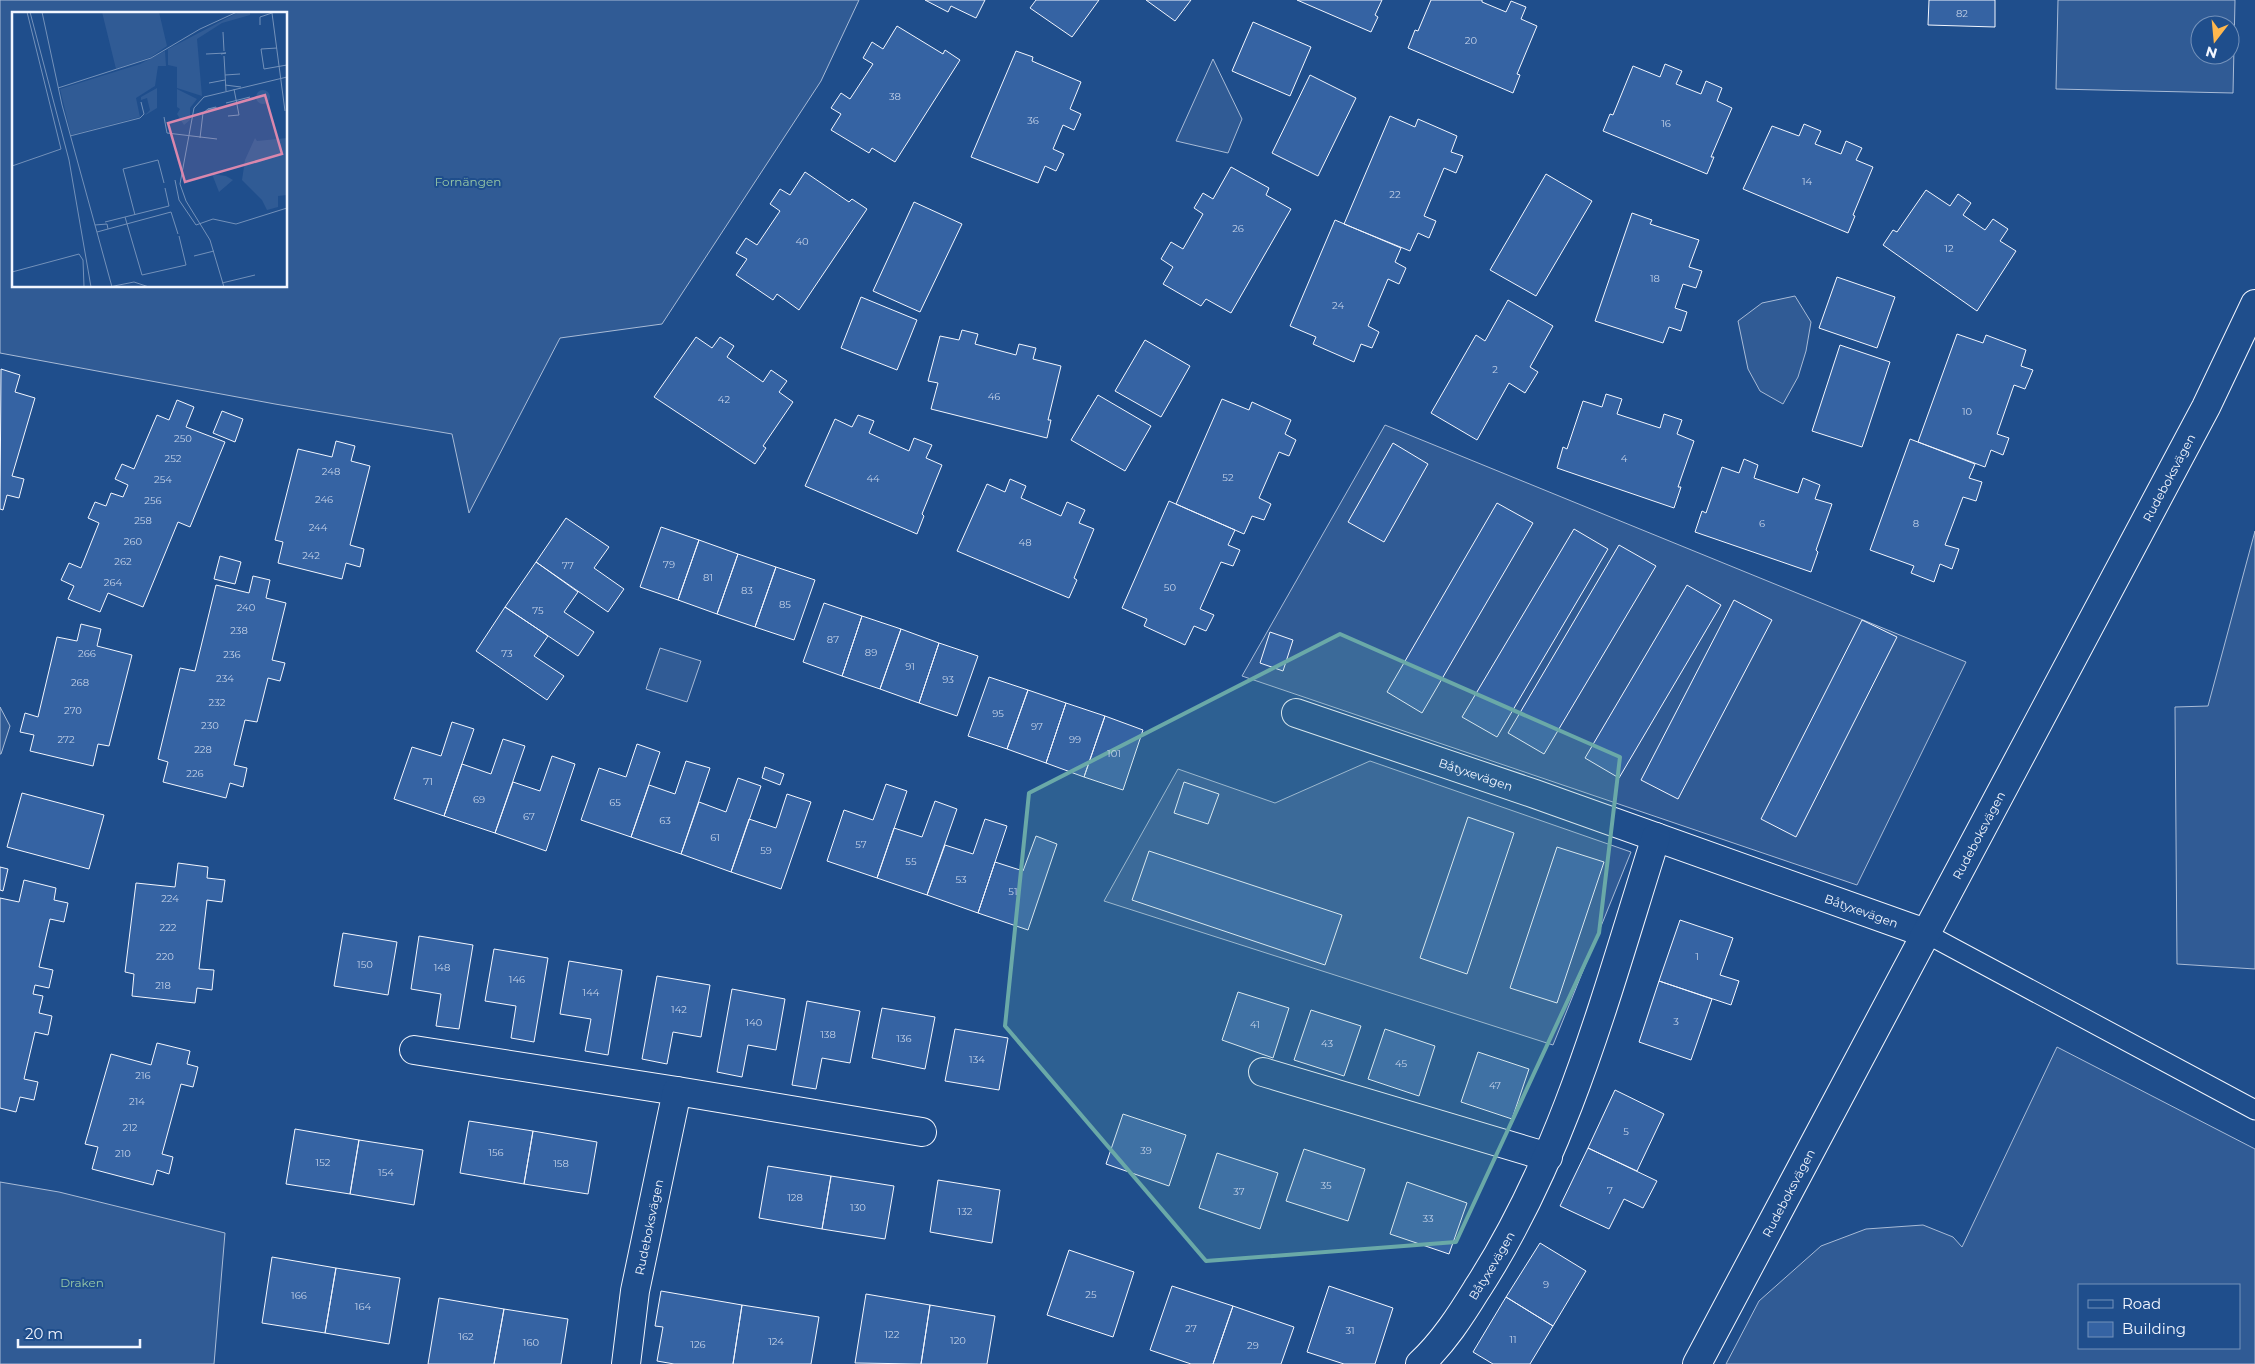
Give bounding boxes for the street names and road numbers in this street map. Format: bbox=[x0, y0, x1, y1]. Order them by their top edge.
street label: Rudeboksvägen bbox=[2139, 431, 2198, 524]
street label: Båtyxevägen bbox=[1437, 754, 1515, 793]
street label: Rudeboksvägen bbox=[1949, 789, 2008, 882]
street label: Båtyxevägen bbox=[1823, 890, 1900, 930]
street label: Rudeboksvägen bbox=[1759, 1146, 1818, 1239]
street label: Rudeboksvägen bbox=[631, 1178, 666, 1276]
street label: Båtyxevägen bbox=[1465, 1229, 1517, 1302]

